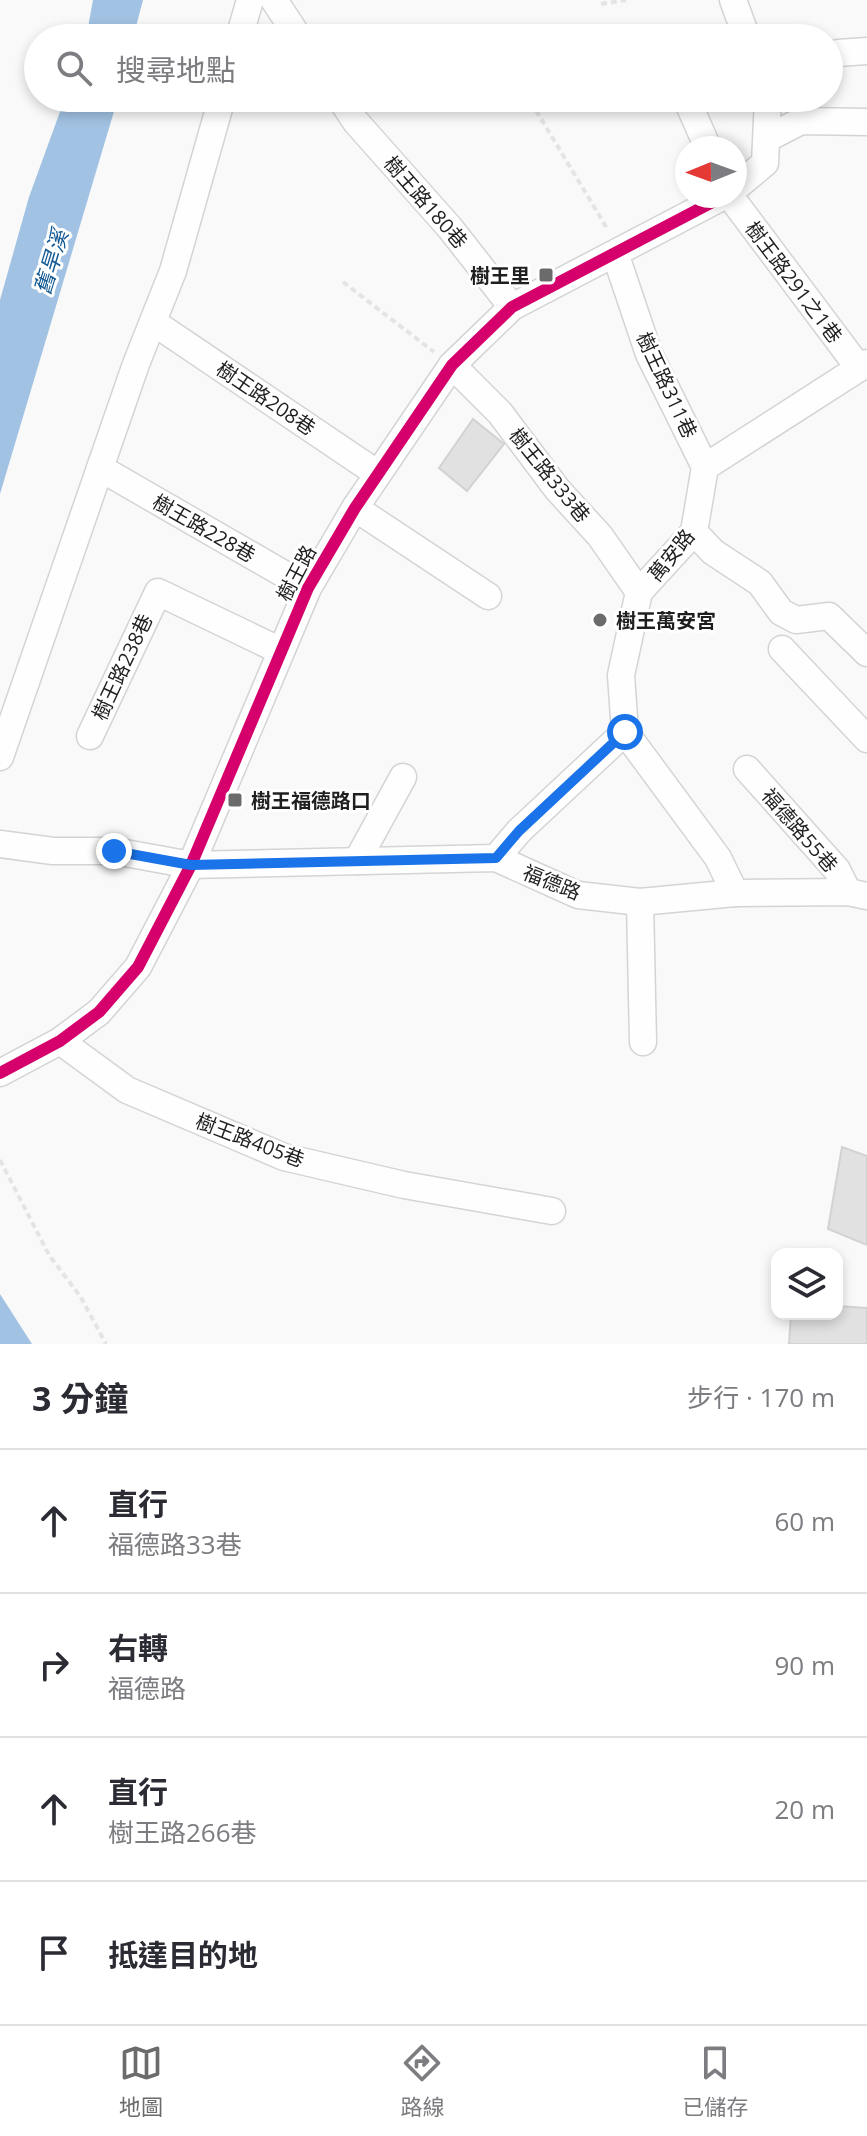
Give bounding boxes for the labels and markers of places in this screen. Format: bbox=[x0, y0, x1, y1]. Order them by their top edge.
place label: 樹王里 bbox=[470, 262, 530, 289]
marker: 樹王里 bbox=[537, 266, 555, 284]
place label: 樹王萬安宮 bbox=[616, 607, 716, 634]
marker: 樹王萬安宮 bbox=[591, 611, 609, 629]
place label: 樹王福德路口 bbox=[251, 787, 371, 814]
marker: 樹王福德路口 bbox=[226, 791, 244, 809]

